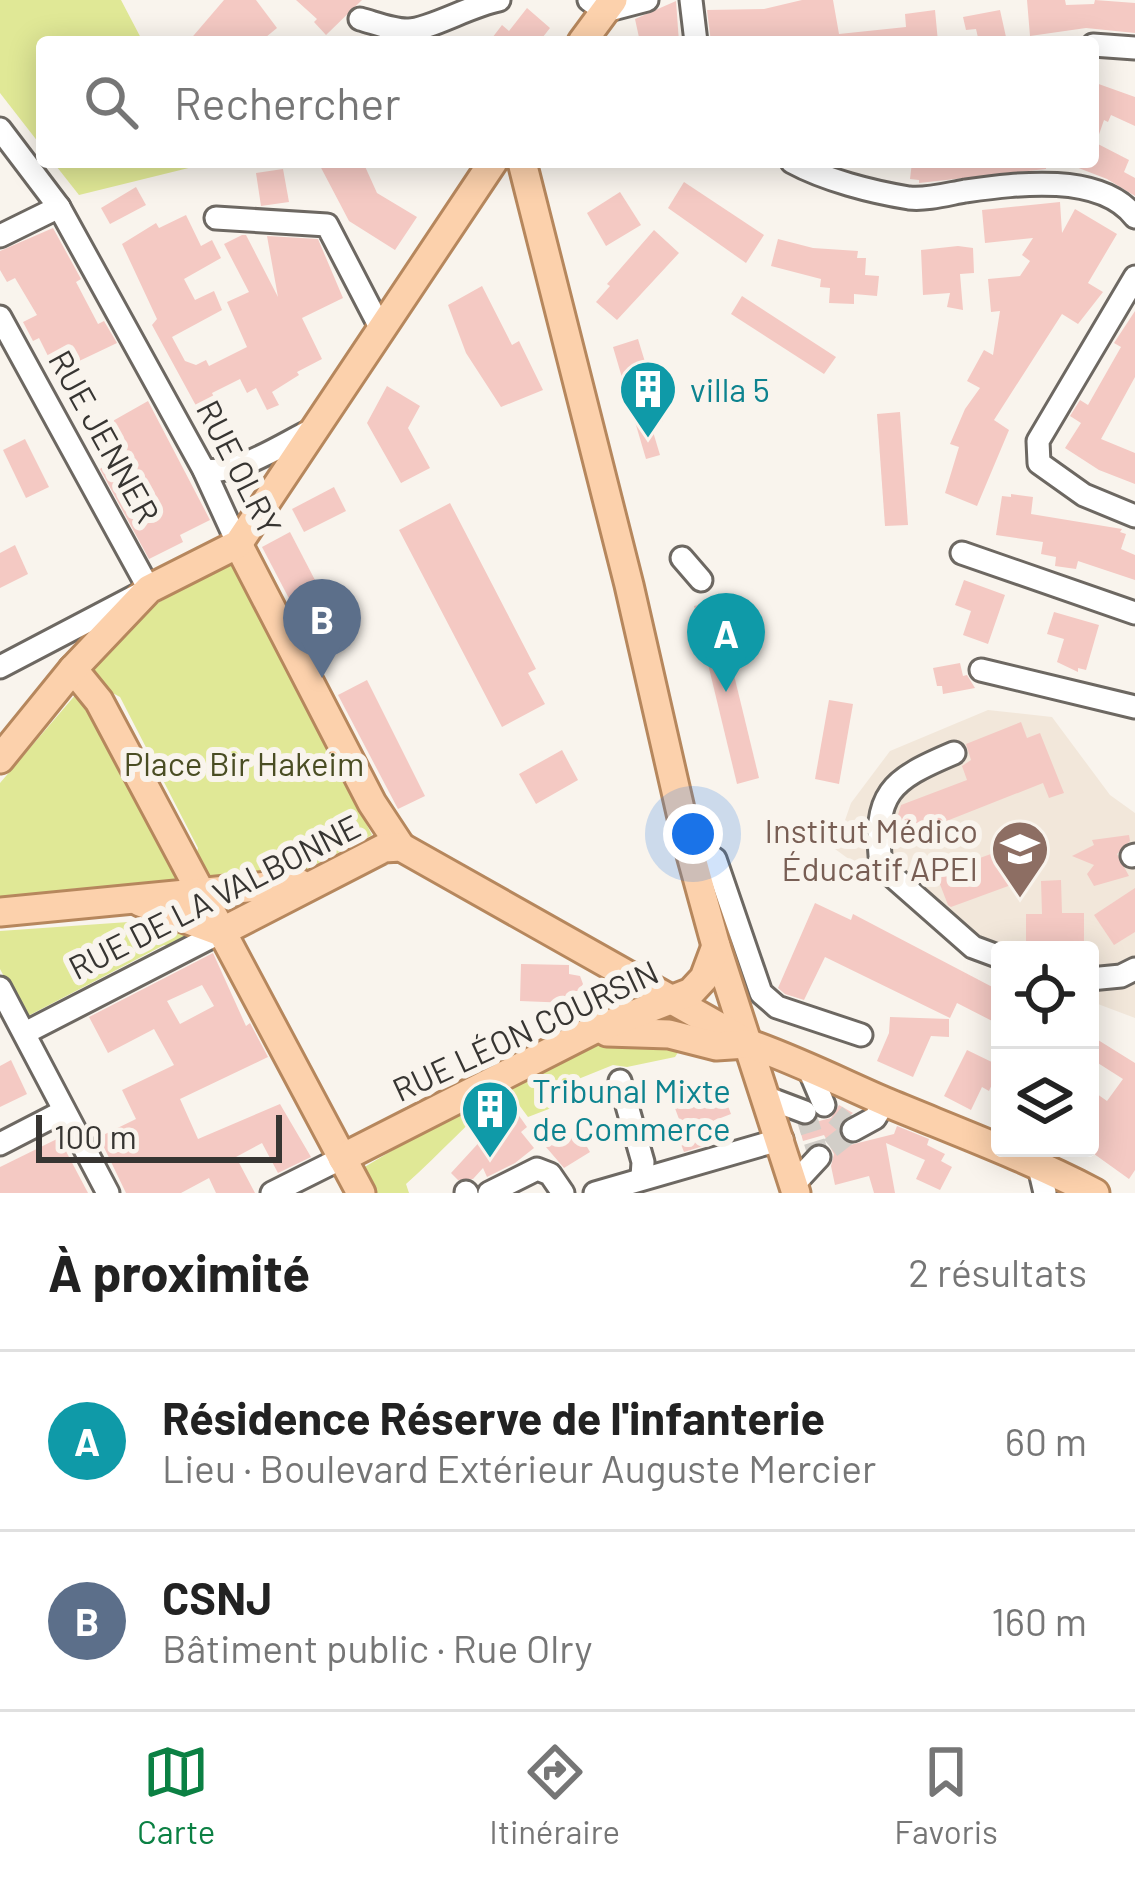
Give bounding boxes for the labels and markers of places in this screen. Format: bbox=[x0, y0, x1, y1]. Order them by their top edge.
building icon: villa 5 bbox=[617, 358, 679, 440]
place label: villa 5 bbox=[690, 369, 770, 409]
pin: B bbox=[283, 579, 361, 678]
pin: A bbox=[687, 593, 765, 692]
place label: Institut Médico Éducatif APEI bbox=[764, 810, 978, 888]
school or university icon: Institut Médico Éducatif APEI bbox=[989, 818, 1051, 900]
place label: Tribunal Mixte de Commerce bbox=[532, 1070, 731, 1148]
building icon: Tribunal Mixte de Commerce bbox=[459, 1078, 521, 1160]

